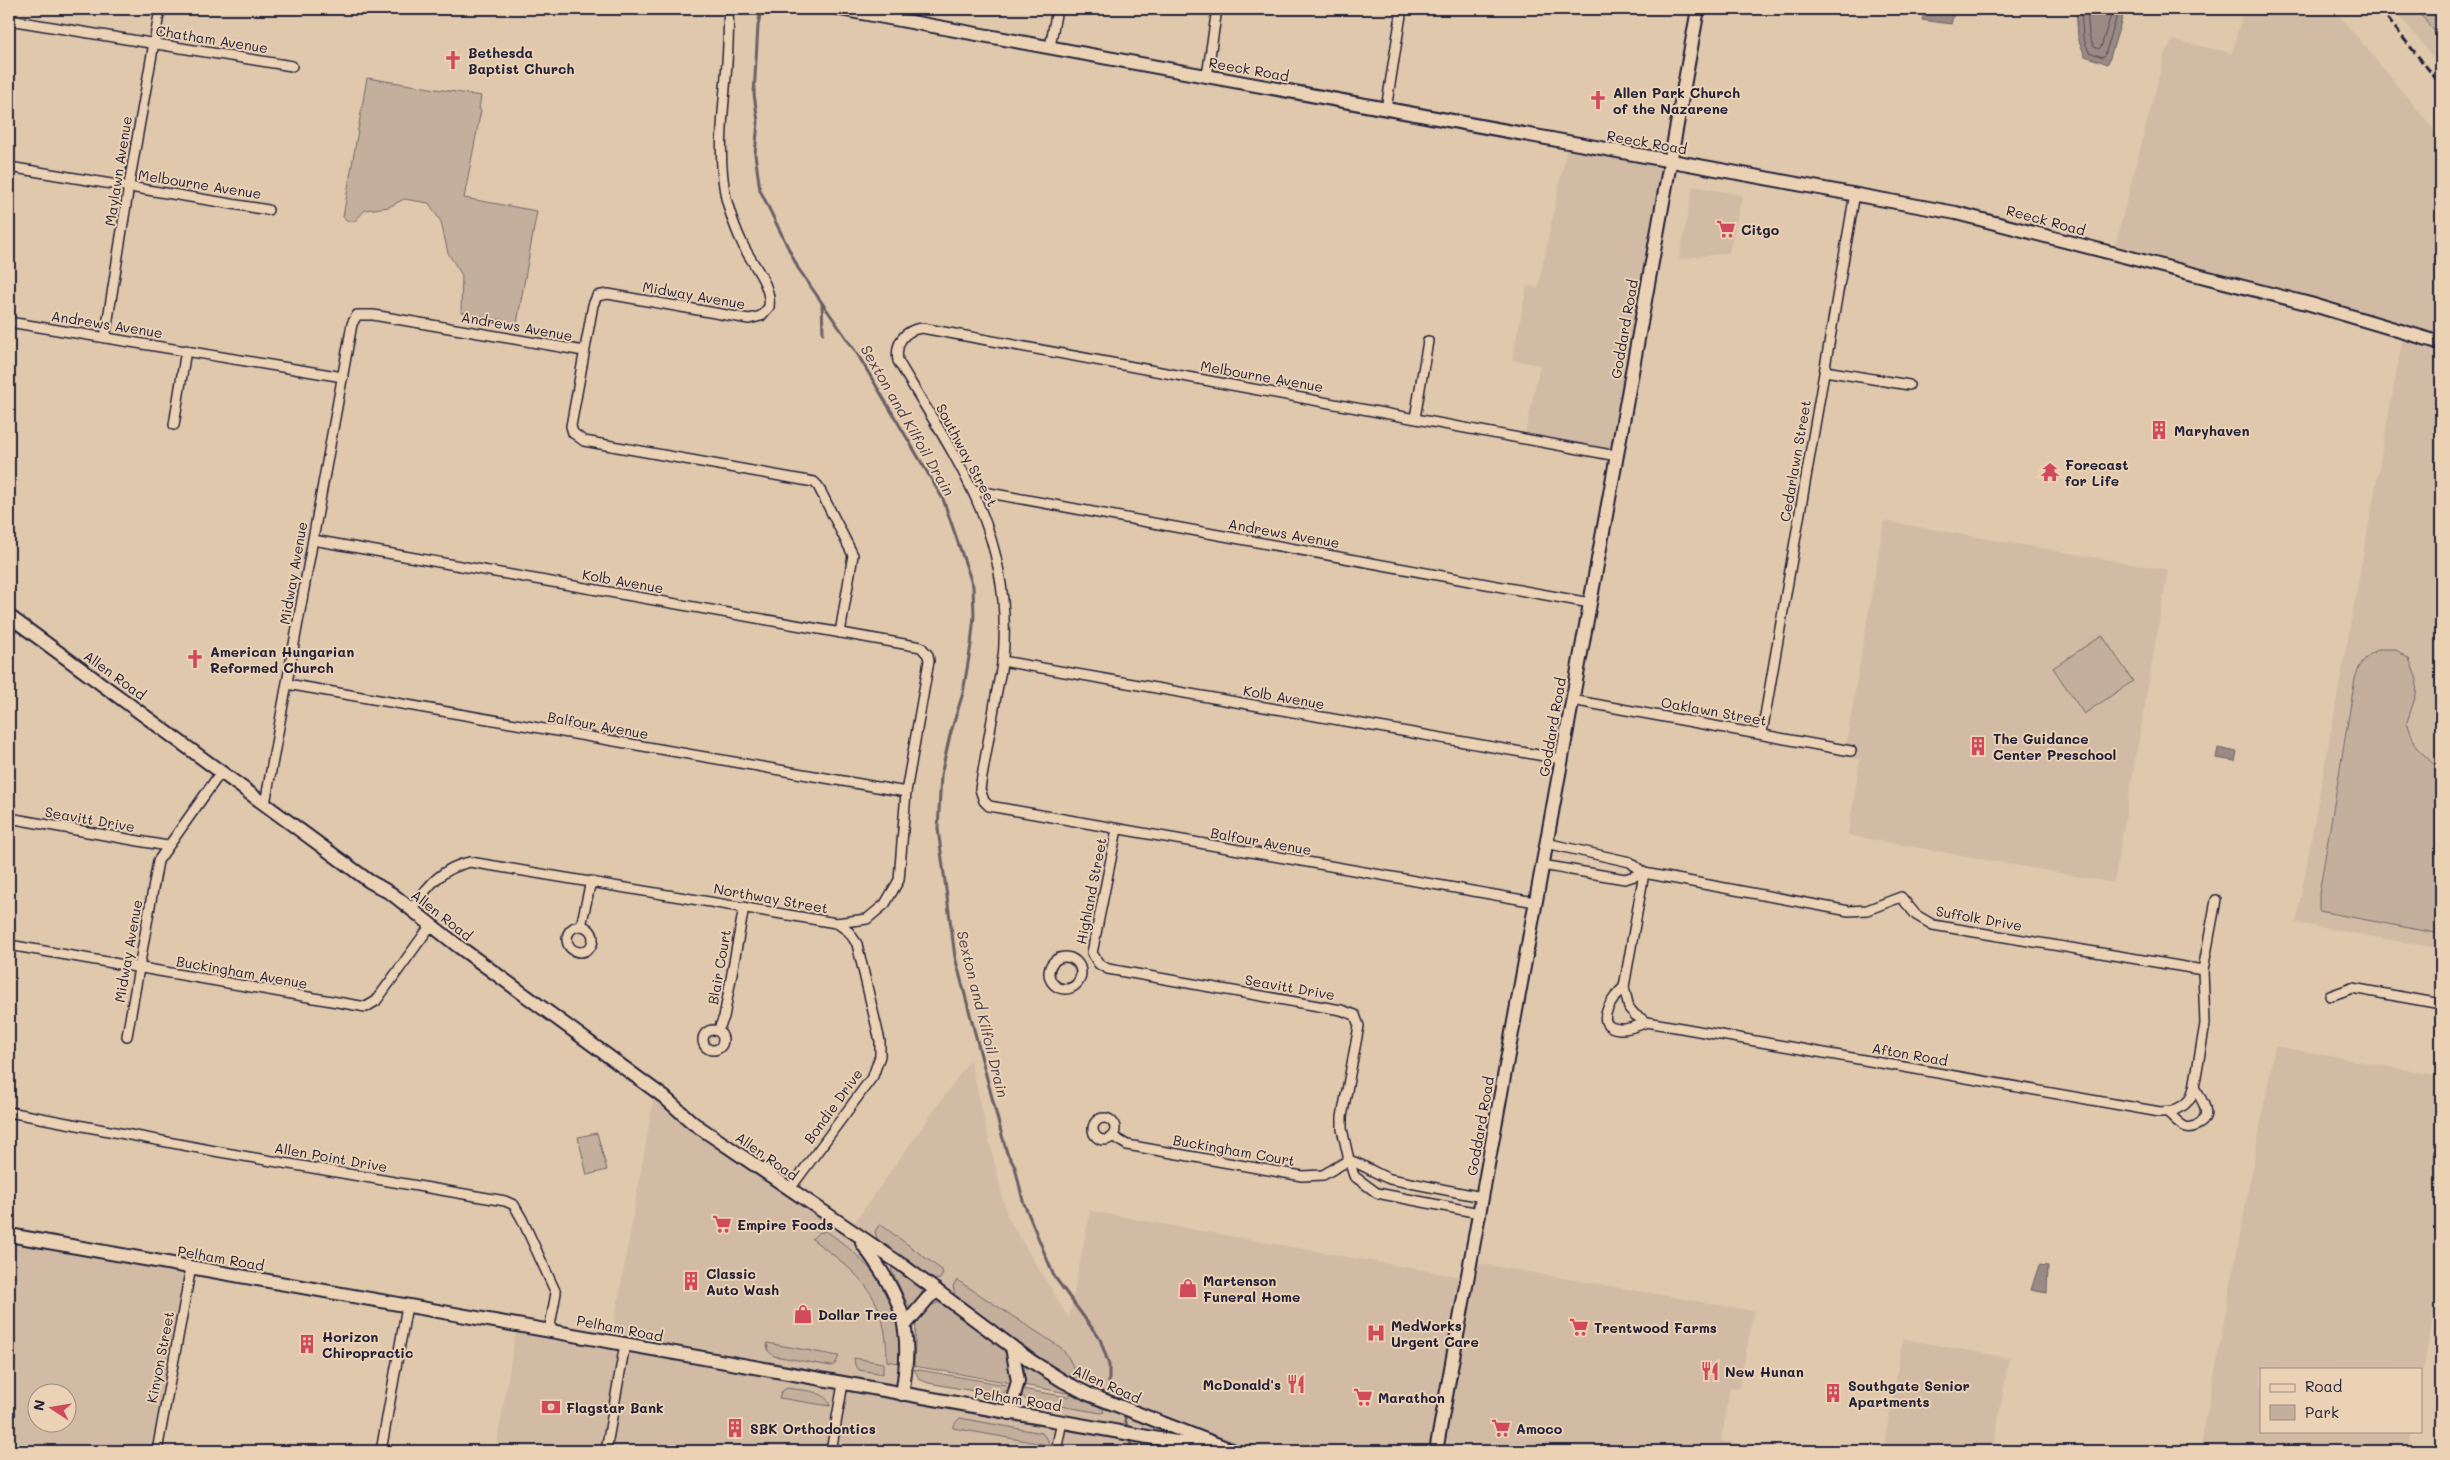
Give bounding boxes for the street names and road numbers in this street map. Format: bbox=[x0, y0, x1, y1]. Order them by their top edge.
street label: Chatham Avenue bbox=[154, 21, 270, 57]
street label: Reeck Road bbox=[1207, 53, 1291, 85]
street label: Maylawn Avenue bbox=[100, 115, 136, 227]
street label: Reeck Road bbox=[1605, 126, 1689, 158]
street label: Melbourne Avenue bbox=[137, 165, 263, 203]
street label: Reeck Road bbox=[2004, 200, 2088, 240]
street label: Midway Avenue bbox=[641, 277, 747, 313]
street label: Goddard Road bbox=[1606, 278, 1642, 380]
street label: Andrews Avenue bbox=[50, 306, 164, 342]
street label: Andrews Avenue bbox=[460, 307, 574, 345]
street label: Melbourne Avenue bbox=[1199, 356, 1325, 396]
street label: Cedarlawn Street bbox=[1775, 399, 1815, 523]
street label: Southway Street bbox=[932, 400, 1002, 510]
street label: Andrews Avenue bbox=[1227, 514, 1341, 552]
street label: Midway Avenue bbox=[275, 520, 311, 626]
street label: Kolb Avenue bbox=[581, 565, 665, 597]
street label: Allen Road bbox=[80, 646, 150, 704]
street label: Goddard Road bbox=[1534, 676, 1570, 778]
street label: Kolb Avenue bbox=[1242, 681, 1326, 713]
street label: Oaklawn Street bbox=[1660, 692, 1768, 730]
street label: Balfour Avenue bbox=[546, 707, 650, 743]
street label: Seavitt Drive bbox=[44, 802, 136, 836]
street label: Balfour Avenue bbox=[1209, 823, 1313, 859]
street label: Highland Street bbox=[1071, 836, 1111, 946]
street label: Northway Street bbox=[712, 879, 830, 917]
street label: Allen Road bbox=[408, 885, 477, 945]
street label: Midway Avenue bbox=[110, 898, 146, 1004]
street label: Suffolk Drive bbox=[1934, 901, 2024, 935]
street label: Blair Court bbox=[703, 928, 735, 1006]
street label: Buckingham Avenue bbox=[175, 951, 309, 993]
street label: Seavitt Drive bbox=[1244, 970, 1336, 1004]
street label: Afton Road bbox=[1871, 1038, 1950, 1070]
street label: Bondie Drive bbox=[799, 1065, 867, 1147]
street label: Goddard Road bbox=[1462, 1075, 1498, 1177]
street label: Allen Road bbox=[732, 1127, 802, 1185]
street label: Buckingham Court bbox=[1171, 1130, 1297, 1170]
street label: Allen Point Drive bbox=[273, 1138, 389, 1176]
street label: Pelham Road bbox=[176, 1241, 266, 1275]
street label: Kinyon Street bbox=[142, 1310, 178, 1404]
street label: Pelham Road bbox=[575, 1310, 665, 1346]
street label: Allen Road bbox=[1070, 1361, 1144, 1407]
street label: Pelham Road bbox=[973, 1383, 1063, 1415]

